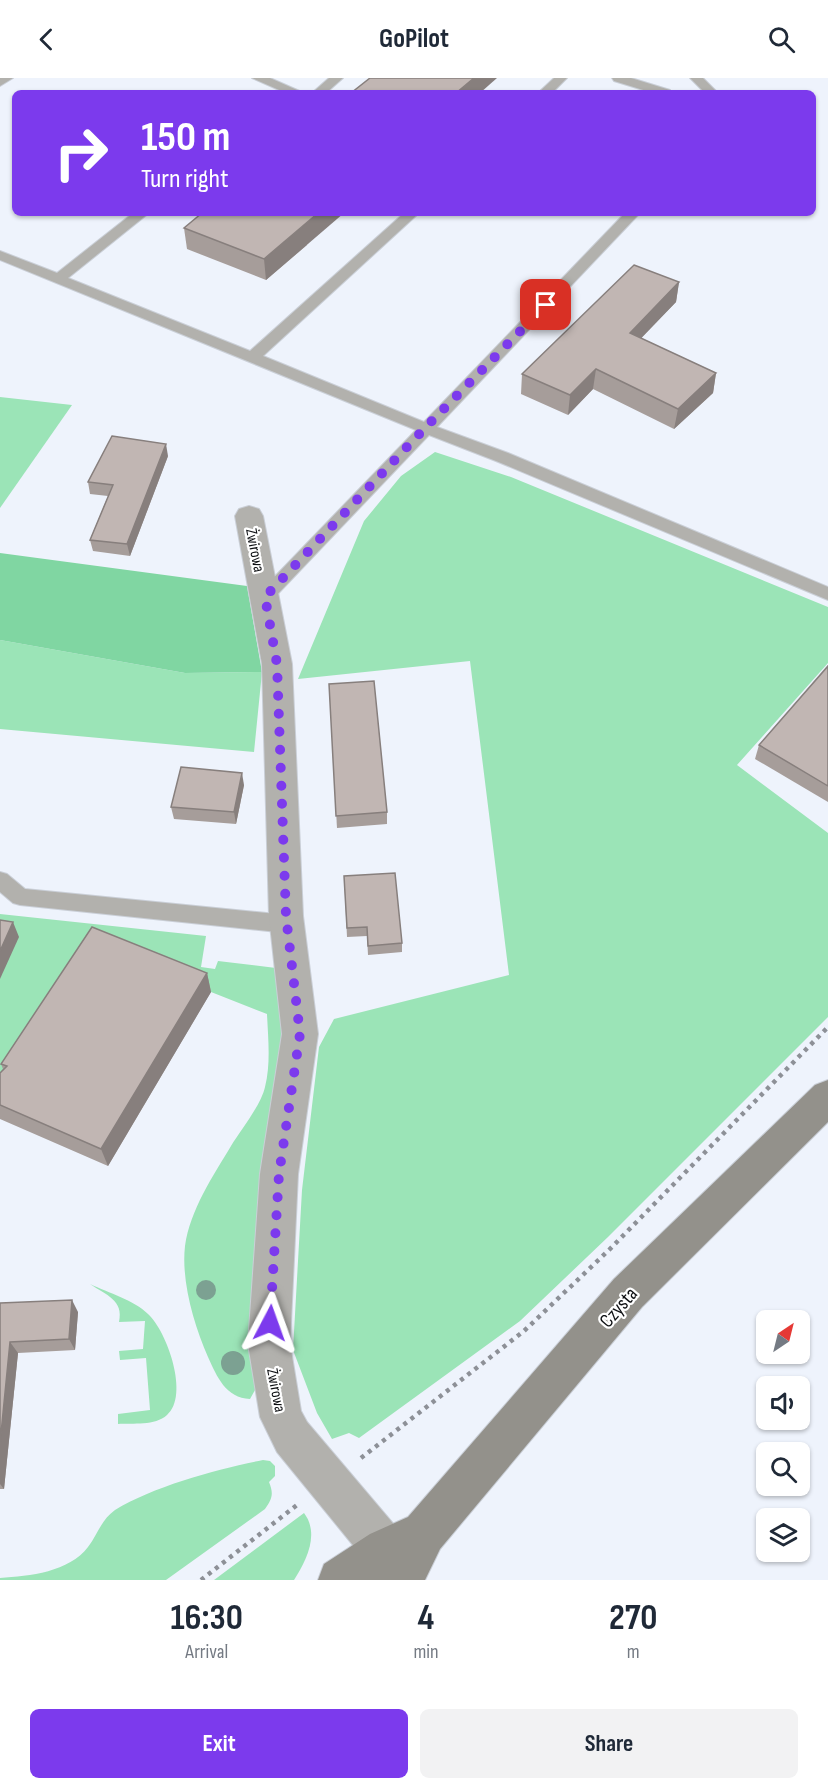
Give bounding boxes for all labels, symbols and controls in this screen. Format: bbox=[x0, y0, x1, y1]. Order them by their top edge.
icon: back bbox=[30, 23, 63, 56]
text: GoPilot bbox=[379, 23, 449, 55]
icon: search bbox=[765, 23, 798, 56]
text: 150 m bbox=[141, 112, 230, 163]
icon: right bbox=[42, 114, 120, 192]
text: Turn right bbox=[141, 163, 228, 195]
pin bbox=[520, 279, 571, 330]
icon: arrive bbox=[529, 288, 562, 321]
street label: Żwirowa bbox=[241, 527, 268, 574]
street label: Czysta bbox=[595, 1283, 643, 1333]
position arrow bbox=[238, 1291, 302, 1355]
north arrow bbox=[756, 1310, 810, 1364]
map controls bbox=[756, 1310, 810, 1562]
street label: Żwirowa bbox=[262, 1367, 289, 1414]
button: sound bbox=[756, 1376, 810, 1430]
button: search bbox=[756, 1442, 810, 1496]
button: layers bbox=[756, 1508, 810, 1562]
text: 16:30 bbox=[171, 1597, 243, 1640]
text: 4 bbox=[418, 1597, 434, 1640]
text: 270 bbox=[609, 1597, 658, 1640]
text: Arrival bbox=[185, 1640, 228, 1664]
text: min bbox=[413, 1640, 439, 1664]
text: m bbox=[627, 1640, 640, 1664]
button: Exit bbox=[30, 1709, 408, 1778]
button: Share bbox=[420, 1709, 798, 1778]

